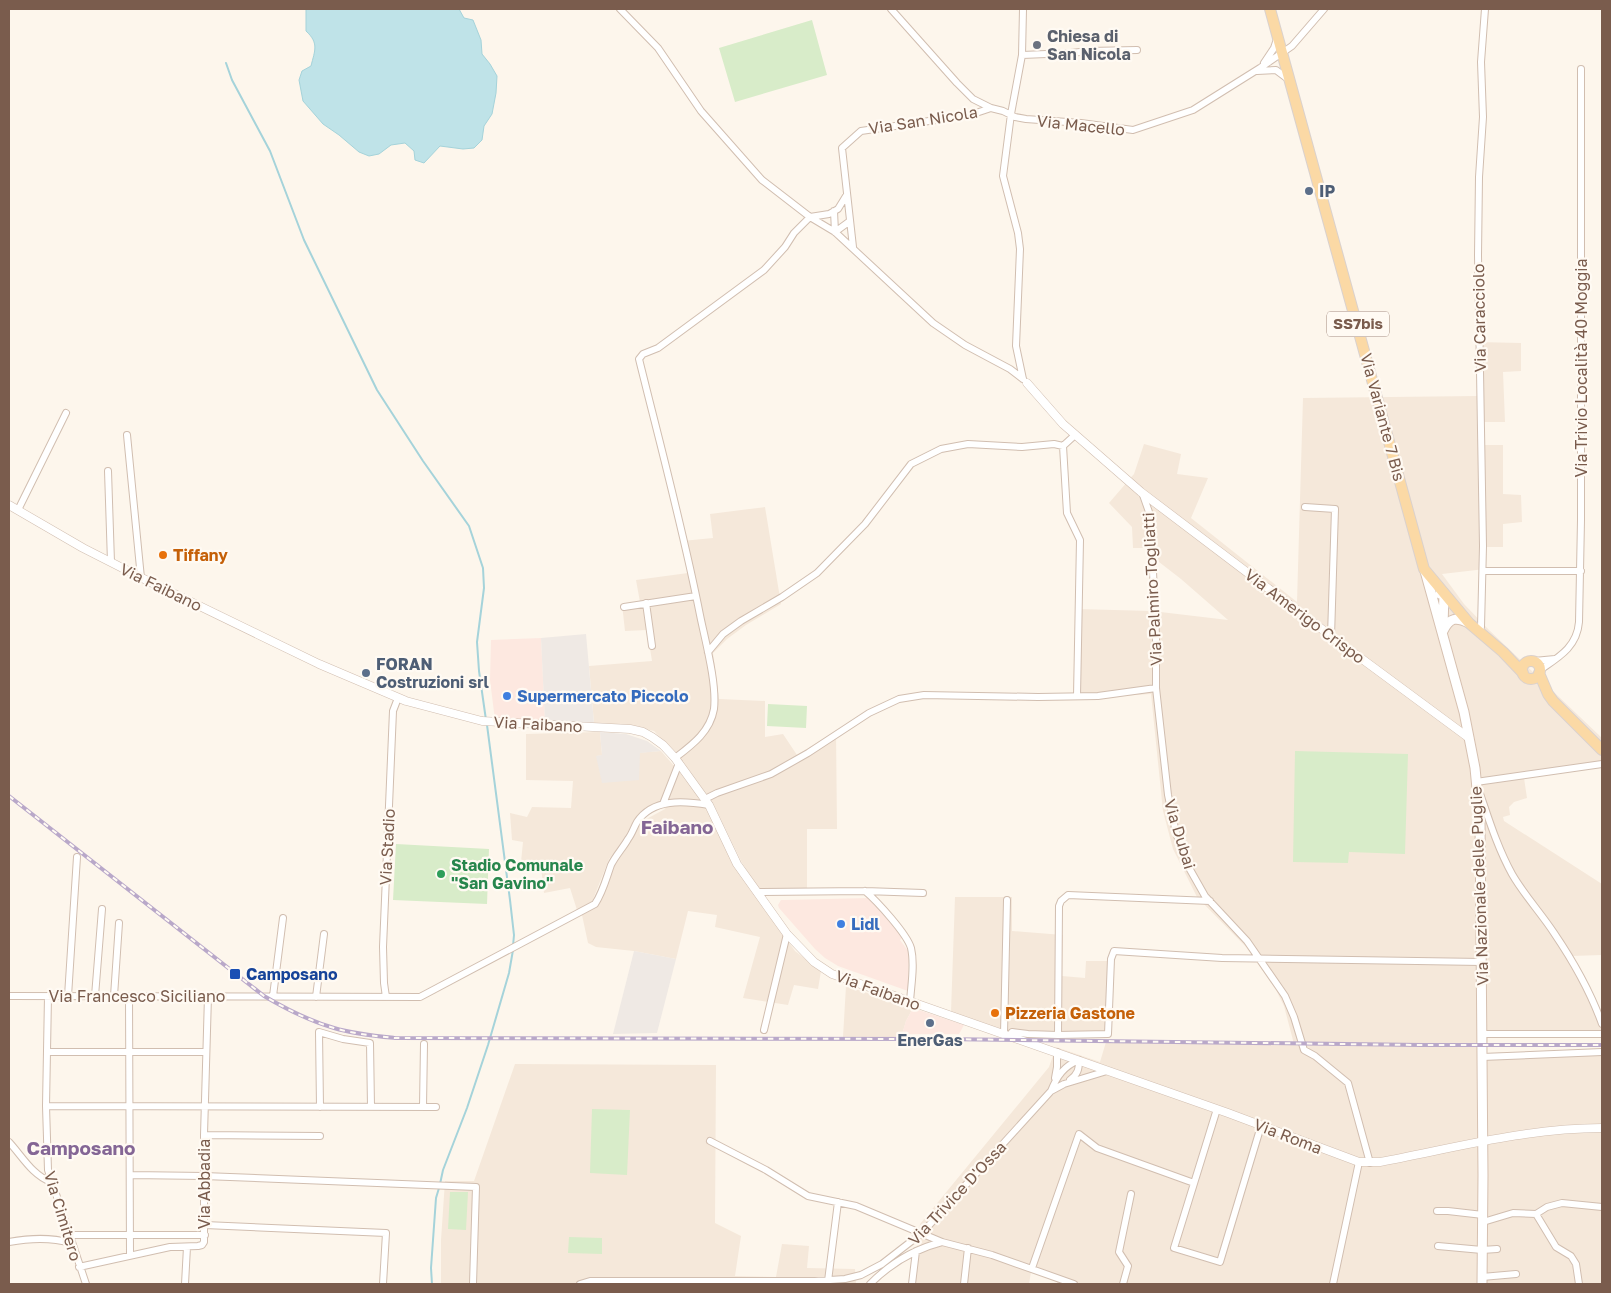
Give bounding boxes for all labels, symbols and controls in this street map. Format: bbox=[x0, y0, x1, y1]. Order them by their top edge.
place label: Chiesa di San Nicola bbox=[1047, 26, 1131, 64]
marker: Chiesa di San Nicola bbox=[1031, 39, 1043, 51]
street label: Via San Nicola bbox=[867, 102, 979, 138]
street label: Via Macello bbox=[1036, 110, 1126, 140]
place label: IP bbox=[1319, 181, 1335, 201]
marker: IP bbox=[1303, 185, 1315, 197]
street label: Via Trivio Località 40 Moggia bbox=[1571, 258, 1591, 478]
street label: Via Caracciolo bbox=[1468, 263, 1490, 373]
road number: SS7bis bbox=[1327, 312, 1389, 336]
street label: Via Variante 7 Bis bbox=[1356, 351, 1410, 483]
street label: Via Palmiro Togliatti bbox=[1138, 512, 1166, 666]
place label: Tiffany bbox=[173, 545, 228, 565]
marker: Tiffany bbox=[157, 549, 169, 561]
street label: Via Faibano bbox=[117, 559, 205, 615]
street label: Via Amerigo Crispo bbox=[1241, 564, 1369, 668]
place label: FORAN Costruzioni srl bbox=[376, 654, 489, 692]
marker: FORAN Costruzioni srl bbox=[360, 667, 372, 679]
place label: Supermercato Piccolo bbox=[517, 686, 689, 706]
marker: Supermercato Piccolo bbox=[501, 690, 513, 702]
street label: Via Faibano bbox=[493, 712, 583, 736]
street label: Via Nazionale delle Puglie bbox=[1466, 786, 1492, 986]
street label: Via Dubai bbox=[1160, 797, 1200, 871]
street label: Via Stadio bbox=[375, 808, 399, 886]
district label: Faibano bbox=[641, 815, 713, 838]
place label: Stadio Comunale "San Gavino" bbox=[451, 855, 583, 893]
marker: Stadio Comunale "San Gavino" bbox=[435, 868, 447, 880]
place label: Lidl bbox=[851, 914, 880, 934]
marker: Lidl bbox=[835, 918, 847, 930]
place label: Camposano bbox=[246, 964, 338, 984]
street label: Via Faibano bbox=[833, 965, 923, 1015]
marker: Camposano bbox=[228, 967, 242, 981]
street label: Via Francesco Siciliano bbox=[49, 986, 225, 1006]
place label: Pizzeria Gastone bbox=[1005, 1003, 1135, 1023]
marker: Pizzeria Gastone bbox=[989, 1007, 1001, 1019]
marker: EnerGas bbox=[924, 1017, 936, 1029]
place label: EnerGas bbox=[897, 1030, 963, 1050]
street label: Via Roma bbox=[1251, 1114, 1325, 1158]
district label: Camposano bbox=[27, 1136, 135, 1159]
street label: Via Trivice D'Ossa bbox=[904, 1137, 1010, 1249]
street label: Via Abbadia bbox=[194, 1139, 214, 1229]
street label: Via Cimitero bbox=[40, 1169, 86, 1263]

